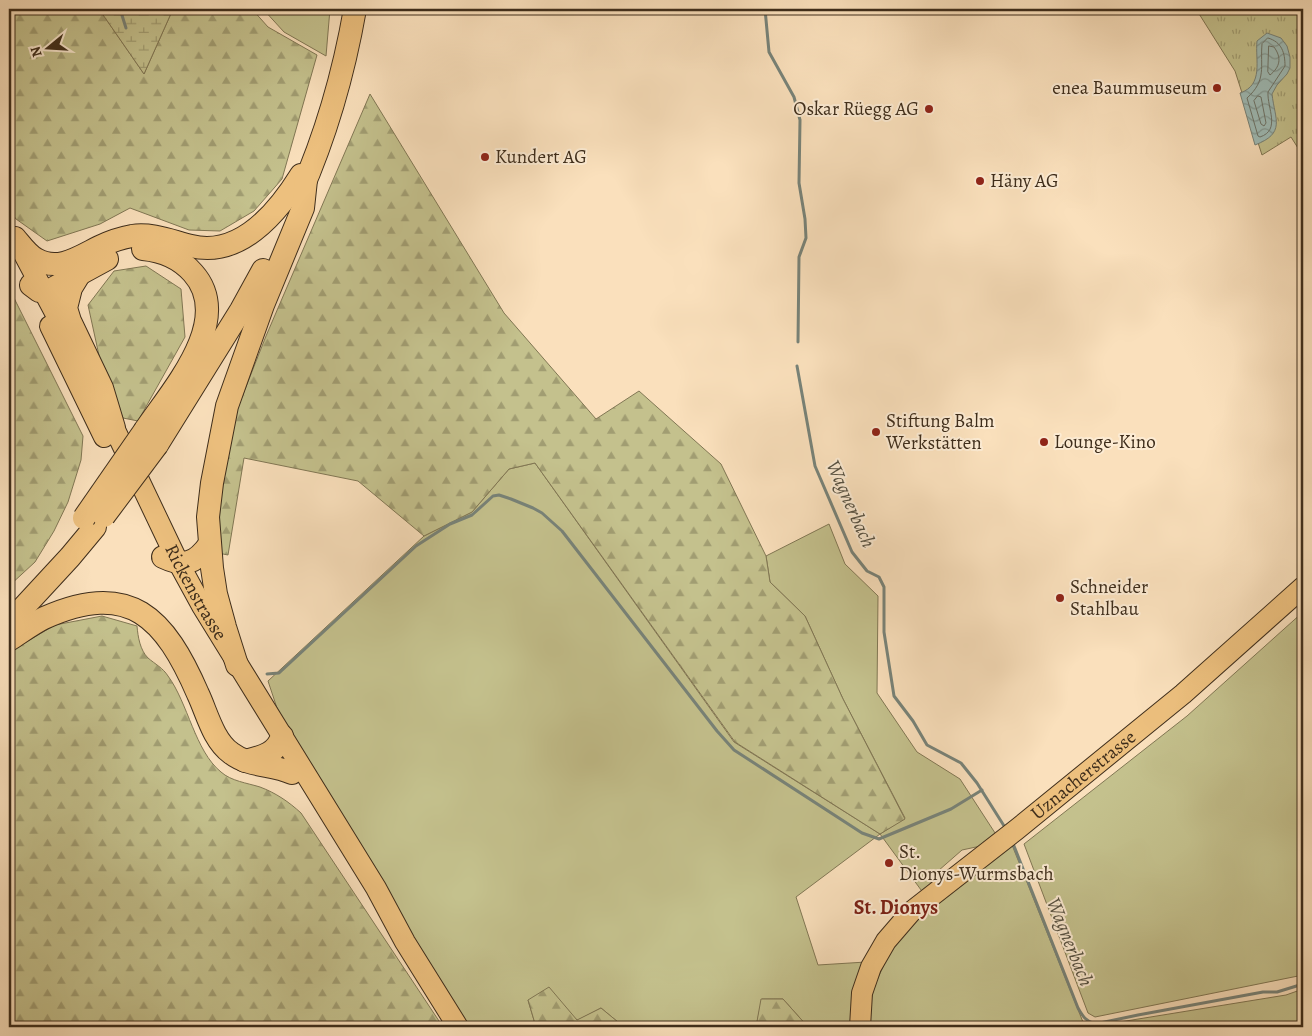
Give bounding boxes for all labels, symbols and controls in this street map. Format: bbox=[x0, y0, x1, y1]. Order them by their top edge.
north arrow bbox=[22, 22, 72, 72]
text: N bbox=[26, 44, 47, 60]
place label: enea Baummuseum bbox=[1052, 75, 1207, 101]
marker: enea Baummuseum bbox=[1211, 82, 1223, 94]
place label: Oskar Rüegg AG bbox=[793, 96, 919, 122]
marker: Oskar Rüegg AG bbox=[923, 103, 935, 115]
place label: Kundert AG bbox=[495, 144, 587, 170]
marker: Kundert AG bbox=[479, 151, 491, 163]
place label: Häny AG bbox=[990, 168, 1059, 194]
marker: Häny AG bbox=[974, 175, 986, 187]
place label: Stiftung Balm Werkstätten bbox=[885, 408, 995, 456]
marker: Stiftung Balm Werkstätten bbox=[870, 426, 882, 438]
place label: Lounge-Kino bbox=[1054, 429, 1156, 455]
marker: Lounge-Kino bbox=[1038, 436, 1050, 448]
water label: Wagnerbach bbox=[820, 456, 882, 552]
street label: Rickenstrasse bbox=[158, 540, 233, 645]
place label: Schneider Stahlbau bbox=[1070, 574, 1148, 622]
marker: Schneider Stahlbau bbox=[1054, 592, 1066, 604]
street label: Uznacherstrasse bbox=[1025, 724, 1141, 826]
place label: St. Dionys-Wurmsbach bbox=[899, 839, 1054, 887]
marker: St. Dionys-Wurmsbach bbox=[883, 857, 895, 869]
district label: St. Dionys bbox=[854, 894, 938, 921]
water label: Wagnerbach bbox=[1040, 894, 1100, 990]

